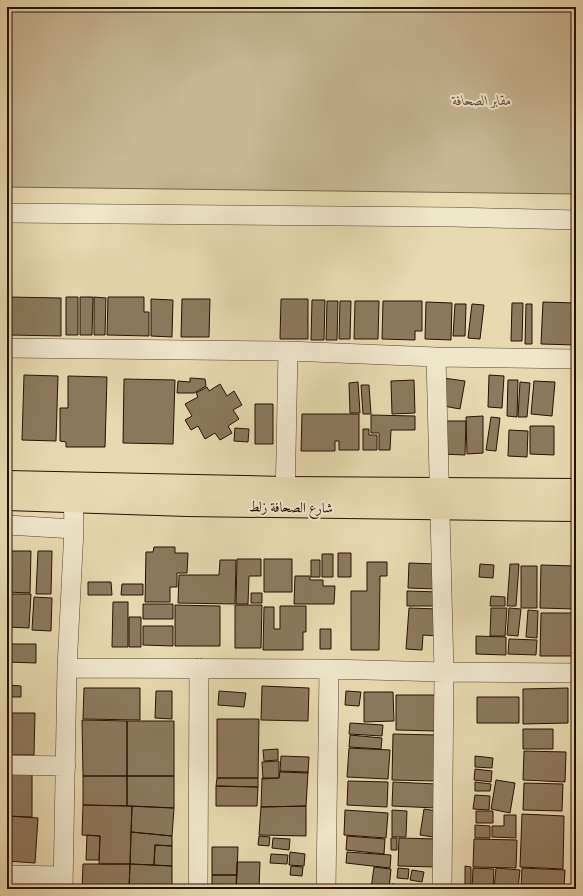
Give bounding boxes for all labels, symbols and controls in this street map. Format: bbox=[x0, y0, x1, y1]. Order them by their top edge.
park label: مقابر الصحافة bbox=[451, 92, 511, 111]
street label: شارع الصحافة زلط bbox=[249, 498, 333, 520]

